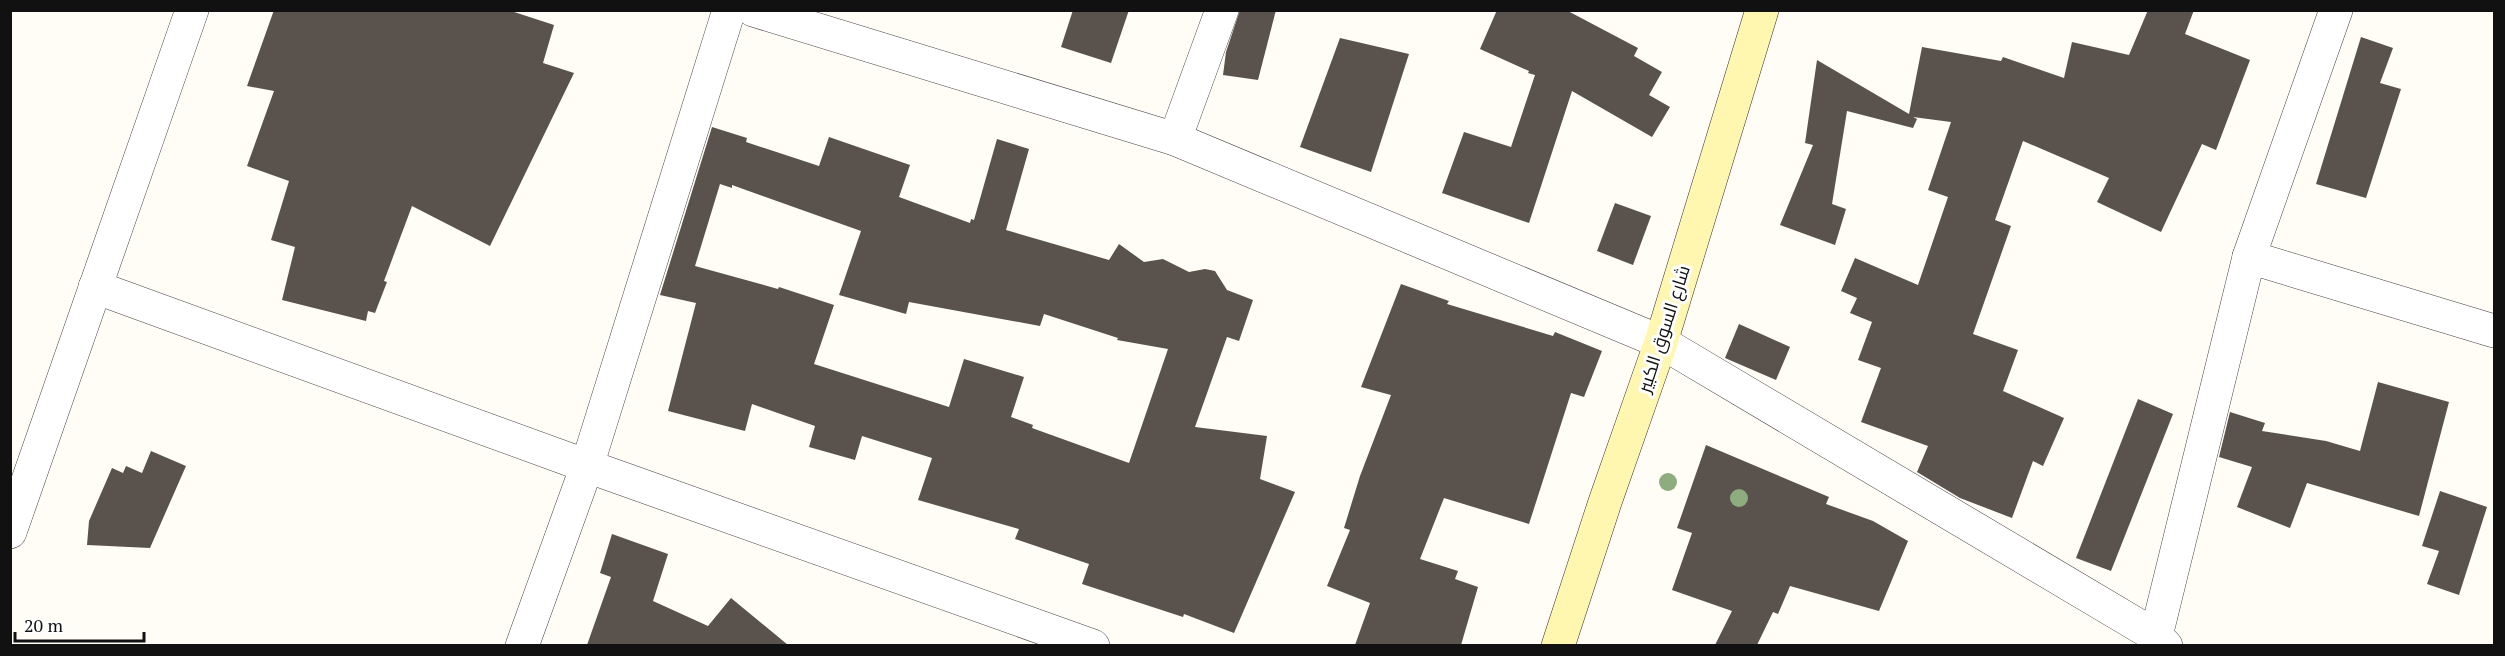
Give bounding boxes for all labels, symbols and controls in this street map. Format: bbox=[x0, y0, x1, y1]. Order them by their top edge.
street label: شارع السوق الكبير bbox=[1631, 262, 1696, 397]
scale bar bbox=[15, 605, 144, 643]
text: 20 m bbox=[24, 613, 64, 637]

